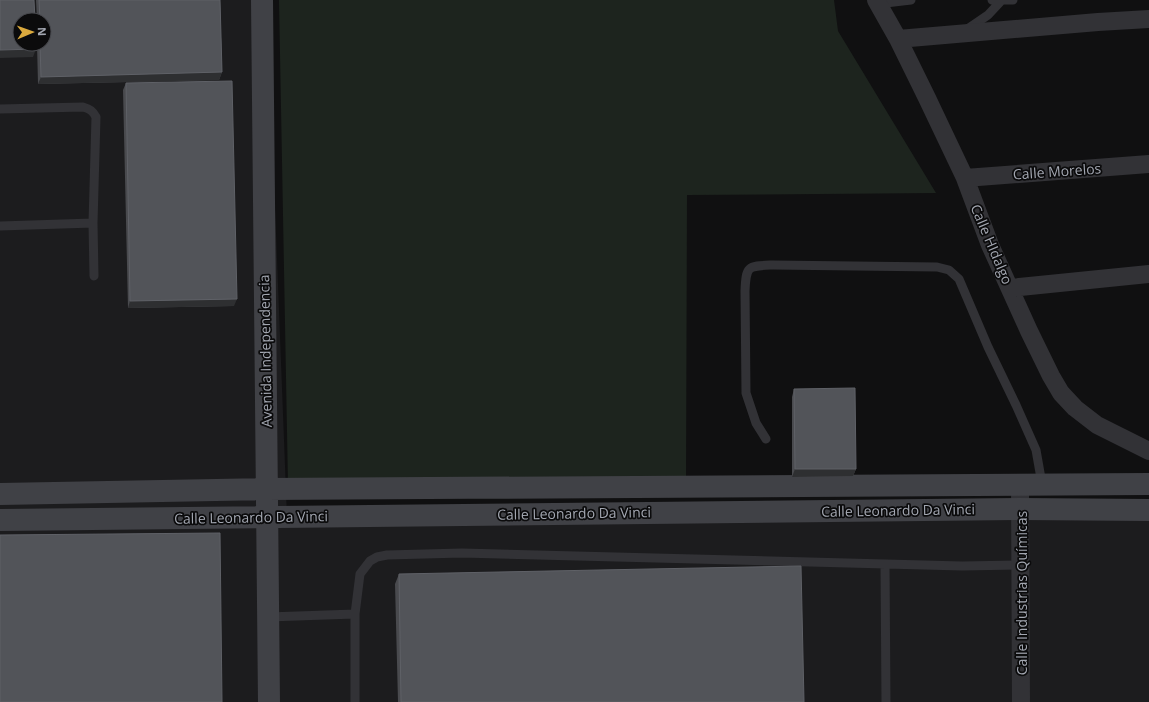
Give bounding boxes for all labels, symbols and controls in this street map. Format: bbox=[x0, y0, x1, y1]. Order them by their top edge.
north arrow bbox=[12, 12, 52, 52]
text: N bbox=[35, 27, 50, 36]
street label: Calle Morelos bbox=[1012, 158, 1102, 184]
street label: Calle HIdalgo bbox=[967, 201, 1017, 287]
street label: Avenida Independencia bbox=[254, 274, 276, 428]
street label: Calle Leonardo Da Vinci bbox=[821, 499, 975, 521]
street label: Calle Leonardo Da Vinci bbox=[497, 502, 651, 524]
street label: Calle Leonardo Da Vinci bbox=[174, 506, 328, 528]
street label: Calle Industrias Químicas bbox=[1012, 510, 1031, 675]

